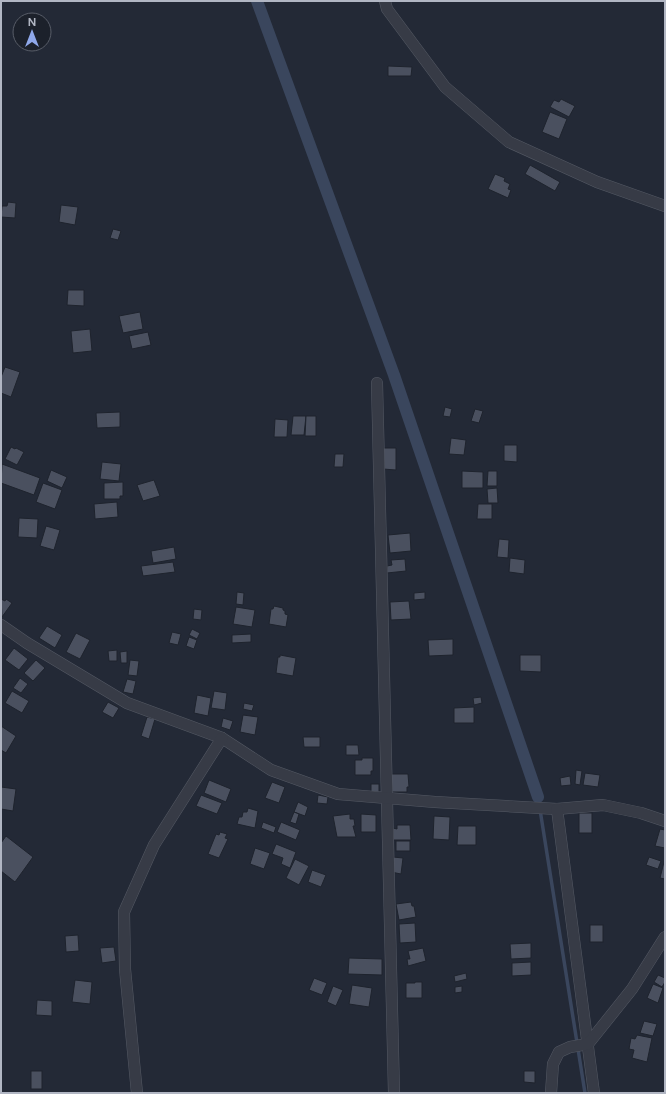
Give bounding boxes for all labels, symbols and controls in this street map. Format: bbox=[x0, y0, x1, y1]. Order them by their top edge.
north arrow bbox=[12, 12, 52, 52]
text: N bbox=[28, 16, 36, 29]

